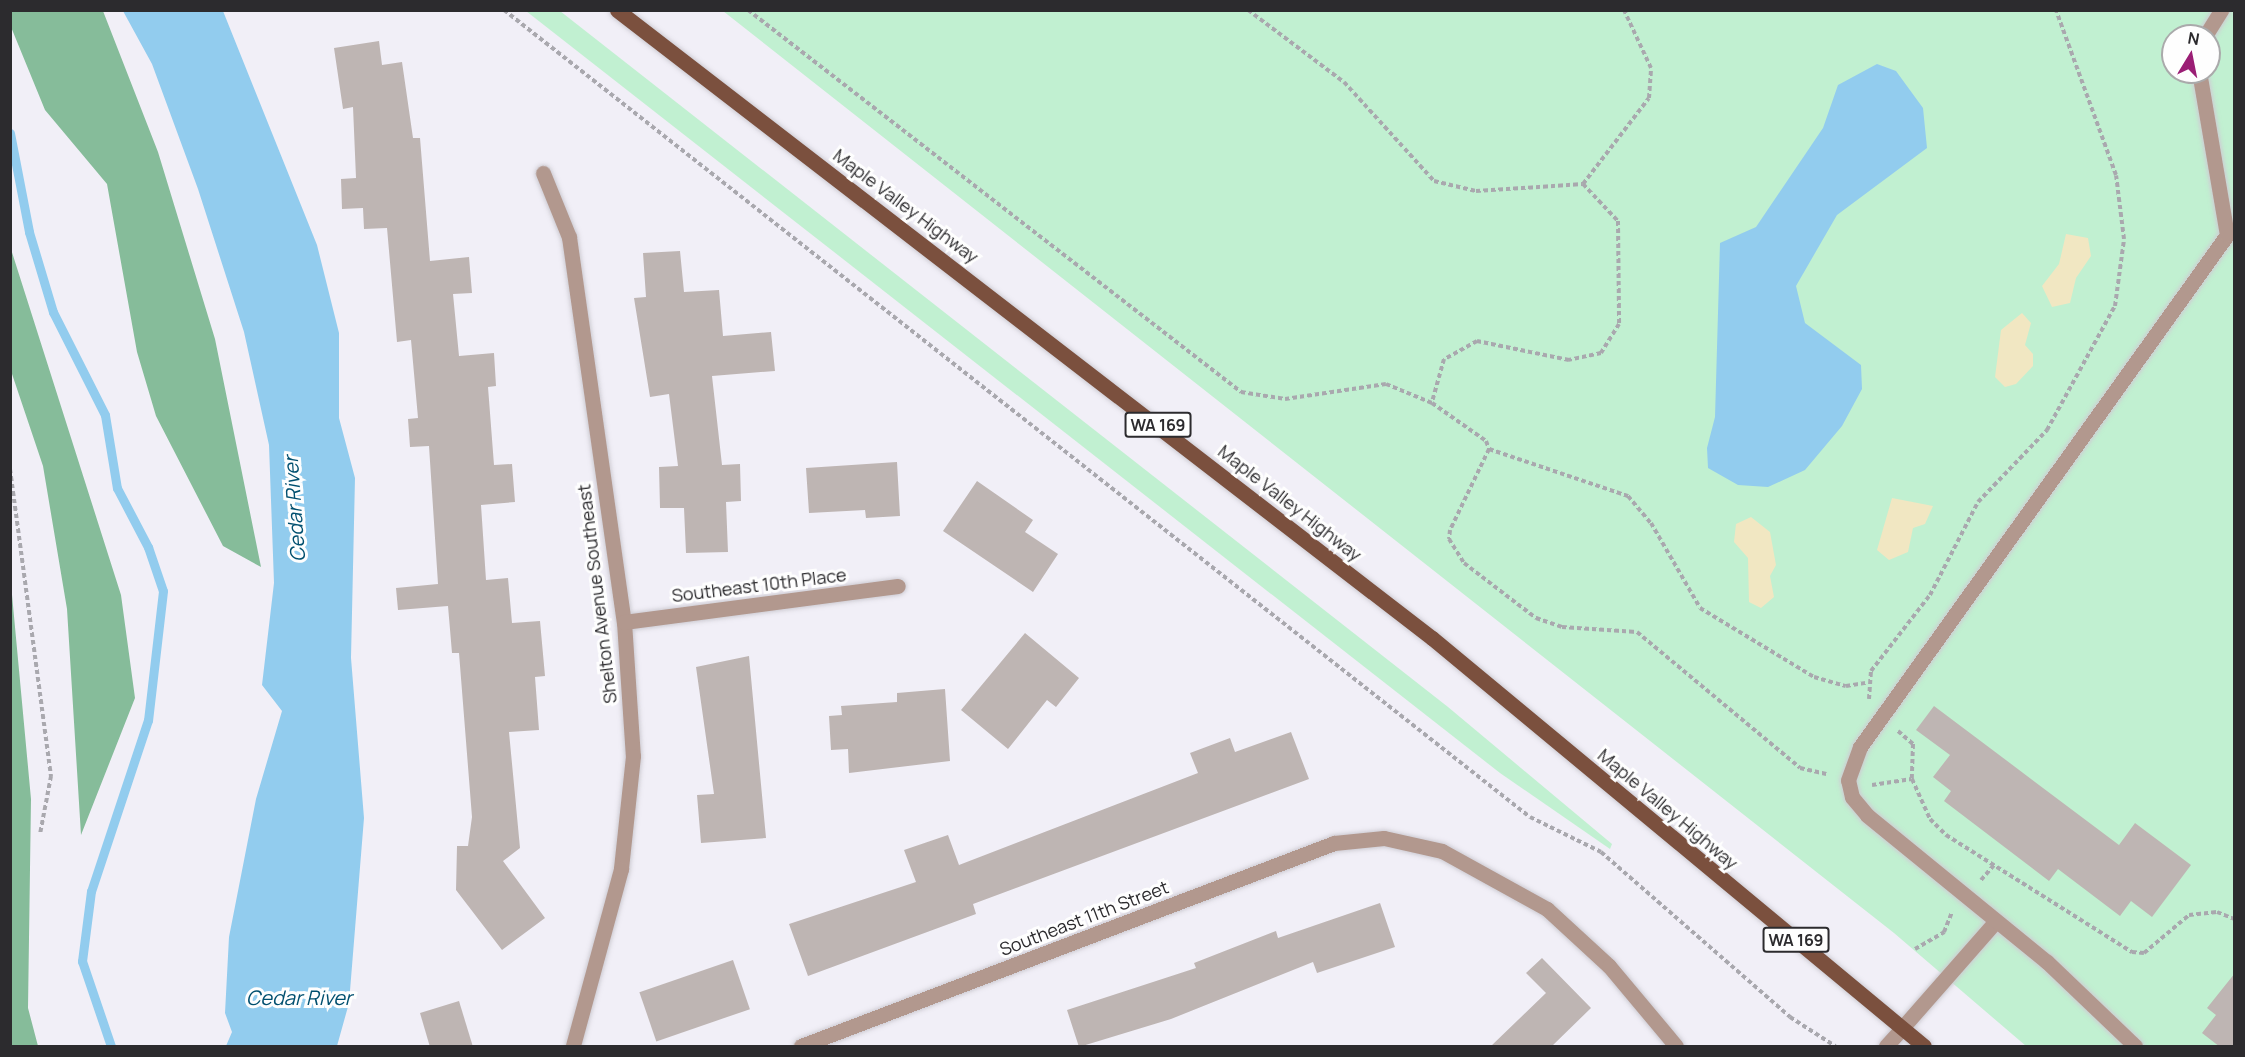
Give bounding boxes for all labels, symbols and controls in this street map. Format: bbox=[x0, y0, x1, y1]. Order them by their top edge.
north arrow bbox=[2161, 24, 2221, 84]
text: N bbox=[2186, 26, 2201, 50]
street label: Maple Valley Highway bbox=[829, 144, 983, 268]
road number: WA 169 bbox=[1124, 412, 1192, 438]
street label: Maple Valley Highway bbox=[1214, 440, 1366, 566]
water label: Cedar River bbox=[278, 455, 310, 563]
street label: Shelton Avenue Southeast bbox=[573, 483, 621, 705]
street label: Southeast 10th Place bbox=[670, 564, 848, 606]
street label: Maple Valley Highway bbox=[1594, 744, 1742, 874]
street label: Southeast 11th Street bbox=[996, 876, 1172, 960]
road number: WA 169 bbox=[1762, 927, 1830, 953]
water label: Cedar River bbox=[246, 985, 352, 1009]

